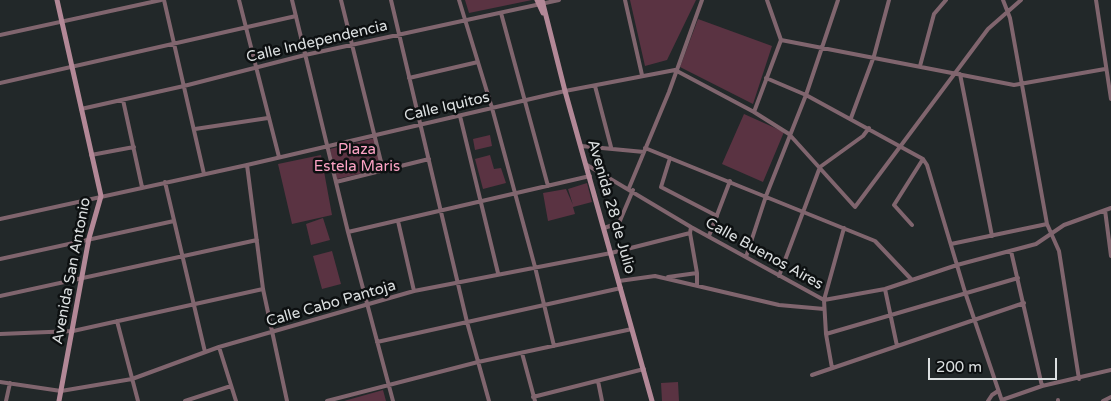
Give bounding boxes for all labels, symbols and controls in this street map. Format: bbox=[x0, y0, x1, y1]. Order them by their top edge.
street label: Calle Independencia bbox=[245, 17, 389, 67]
street label: Calle Iquitos bbox=[403, 88, 491, 126]
street label: Avenida 28 de Julio bbox=[583, 138, 639, 276]
park label: Plaza Estela Maris bbox=[314, 141, 400, 176]
street label: Avenida San Antonio bbox=[49, 196, 95, 346]
street label: Calle Buenos Aires bbox=[702, 214, 826, 294]
street label: Calle Cabo Pantoja bbox=[264, 277, 398, 331]
scale bar bbox=[931, 348, 1060, 380]
text: 200 m bbox=[936, 358, 982, 376]

